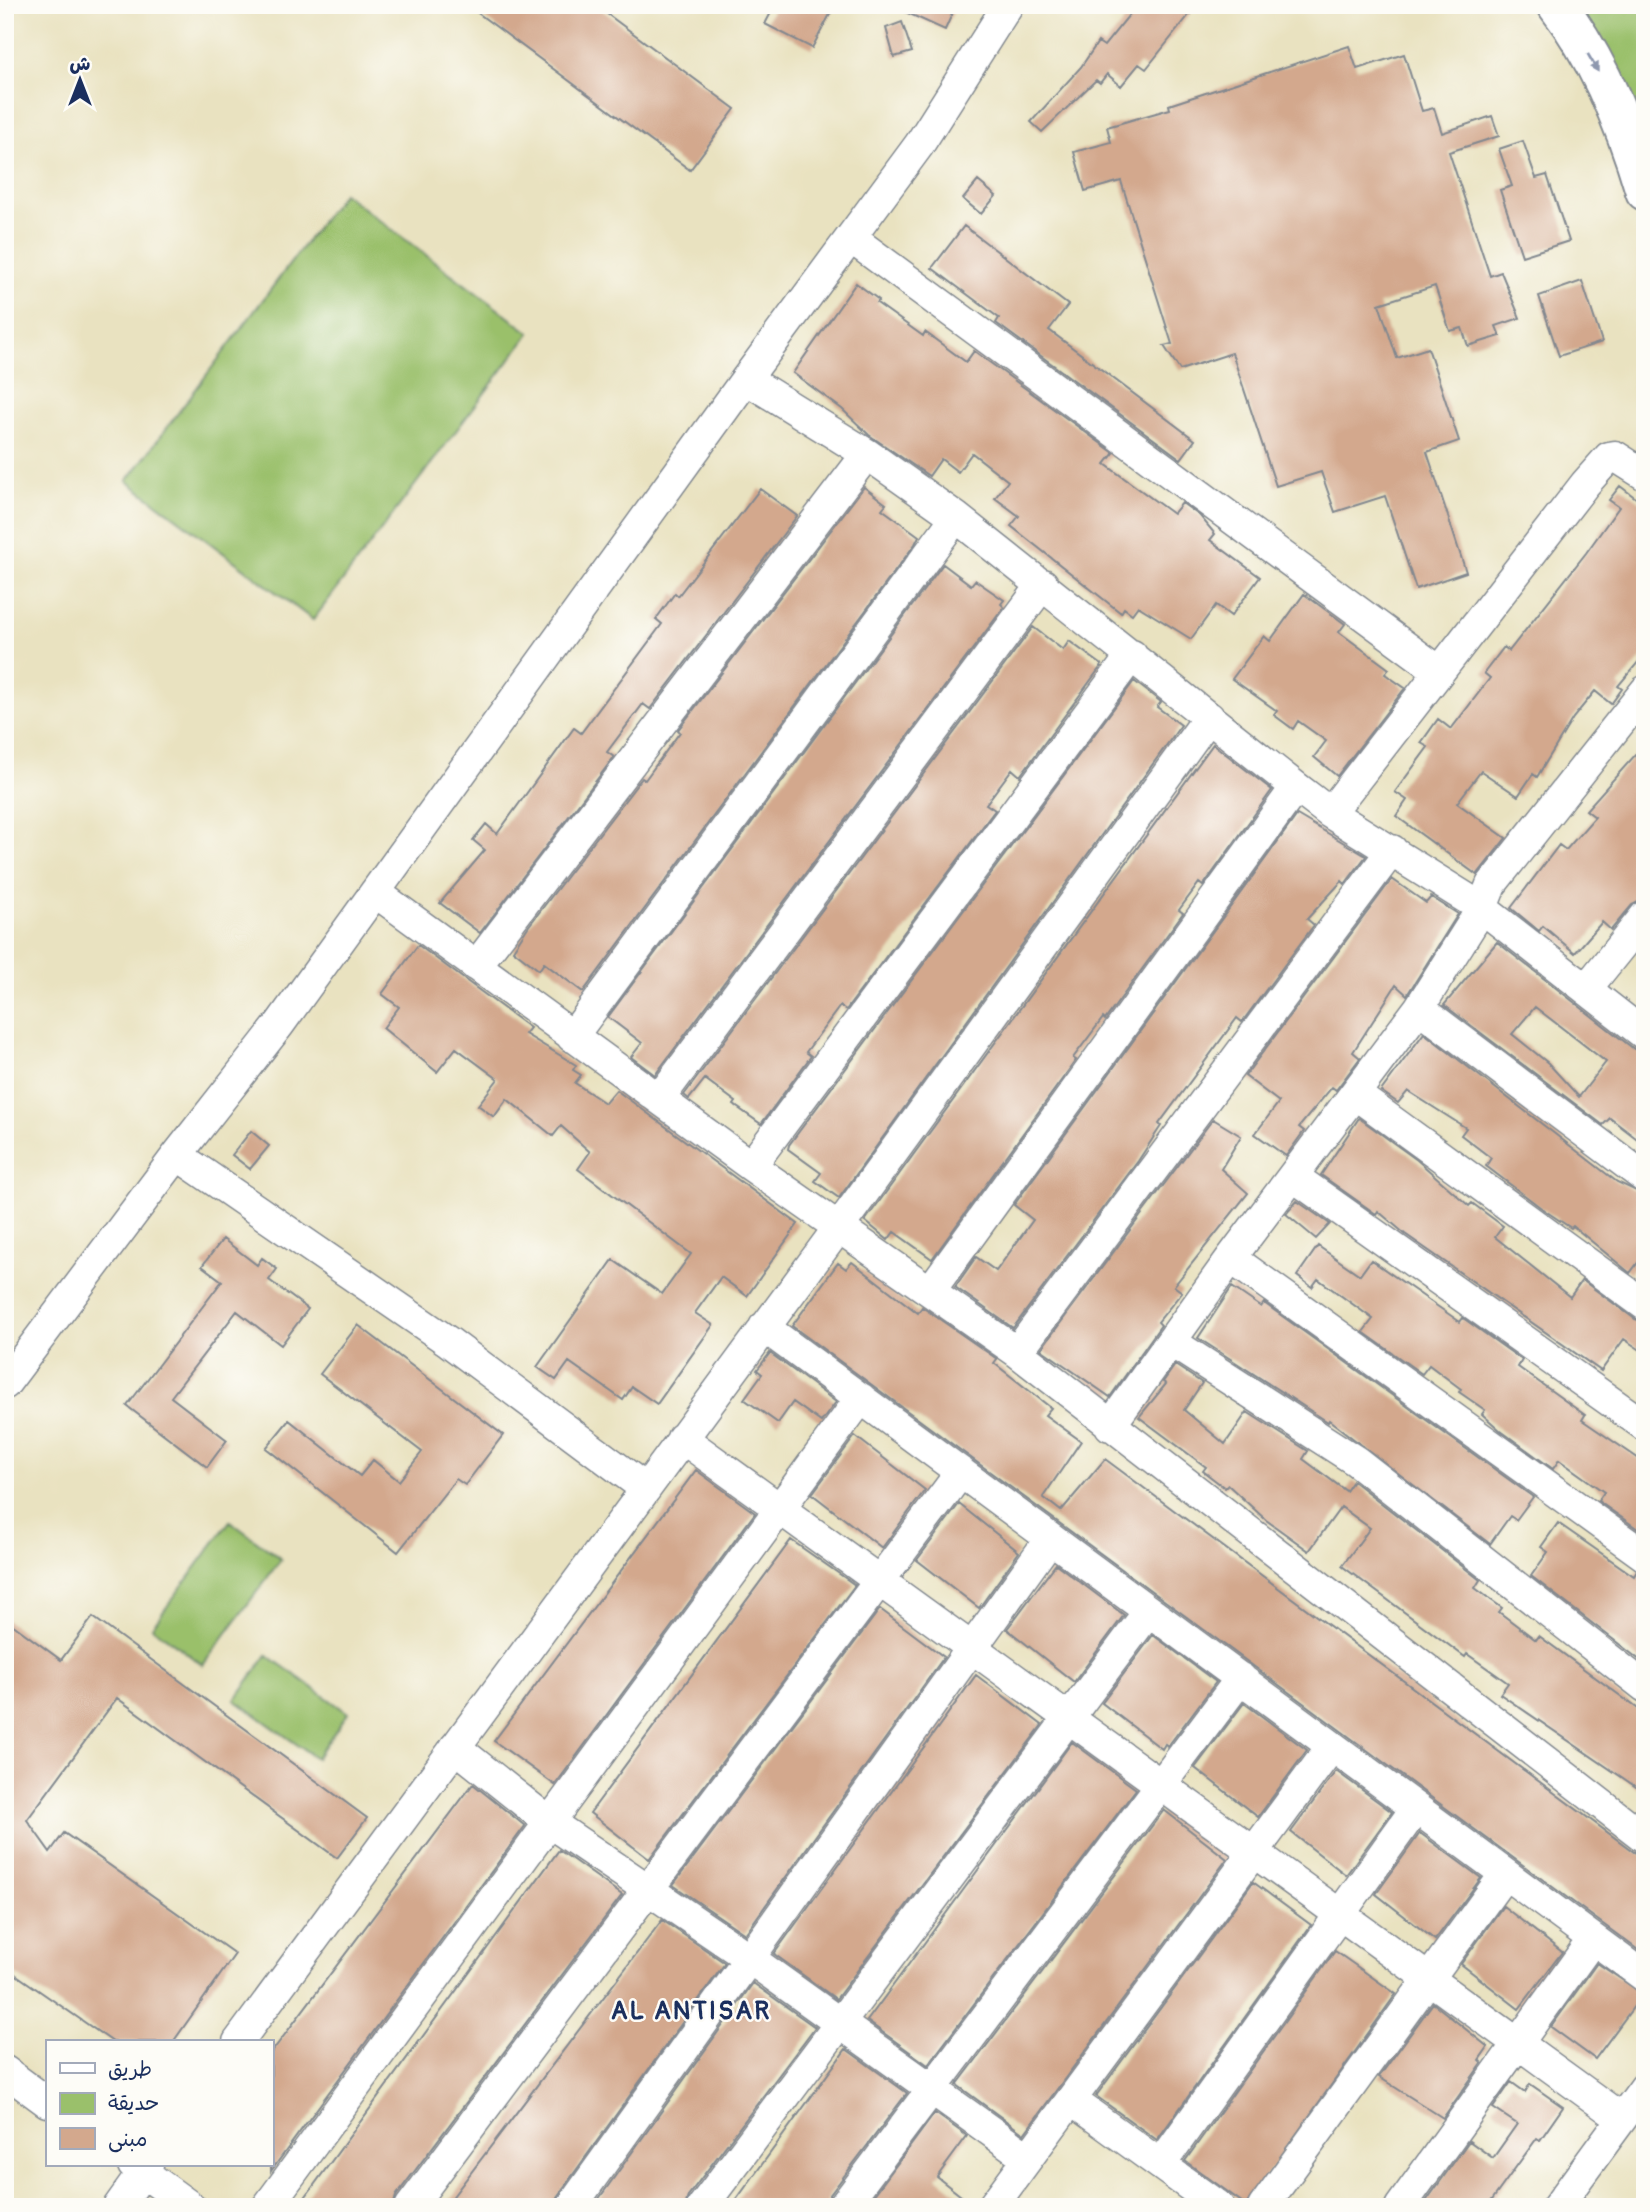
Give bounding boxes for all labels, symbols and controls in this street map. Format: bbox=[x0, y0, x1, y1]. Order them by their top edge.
north arrow bbox=[46, 46, 116, 116]
text: ش bbox=[70, 52, 91, 76]
one-way arrow bbox=[1587, 54, 1599, 73]
district label: AL ANTISAR bbox=[611, 1995, 771, 2027]
legend bbox=[46, 2040, 273, 2166]
text: طريق bbox=[108, 2056, 152, 2083]
text: حديقة bbox=[108, 2090, 159, 2117]
text: مبنى bbox=[108, 2126, 147, 2153]

